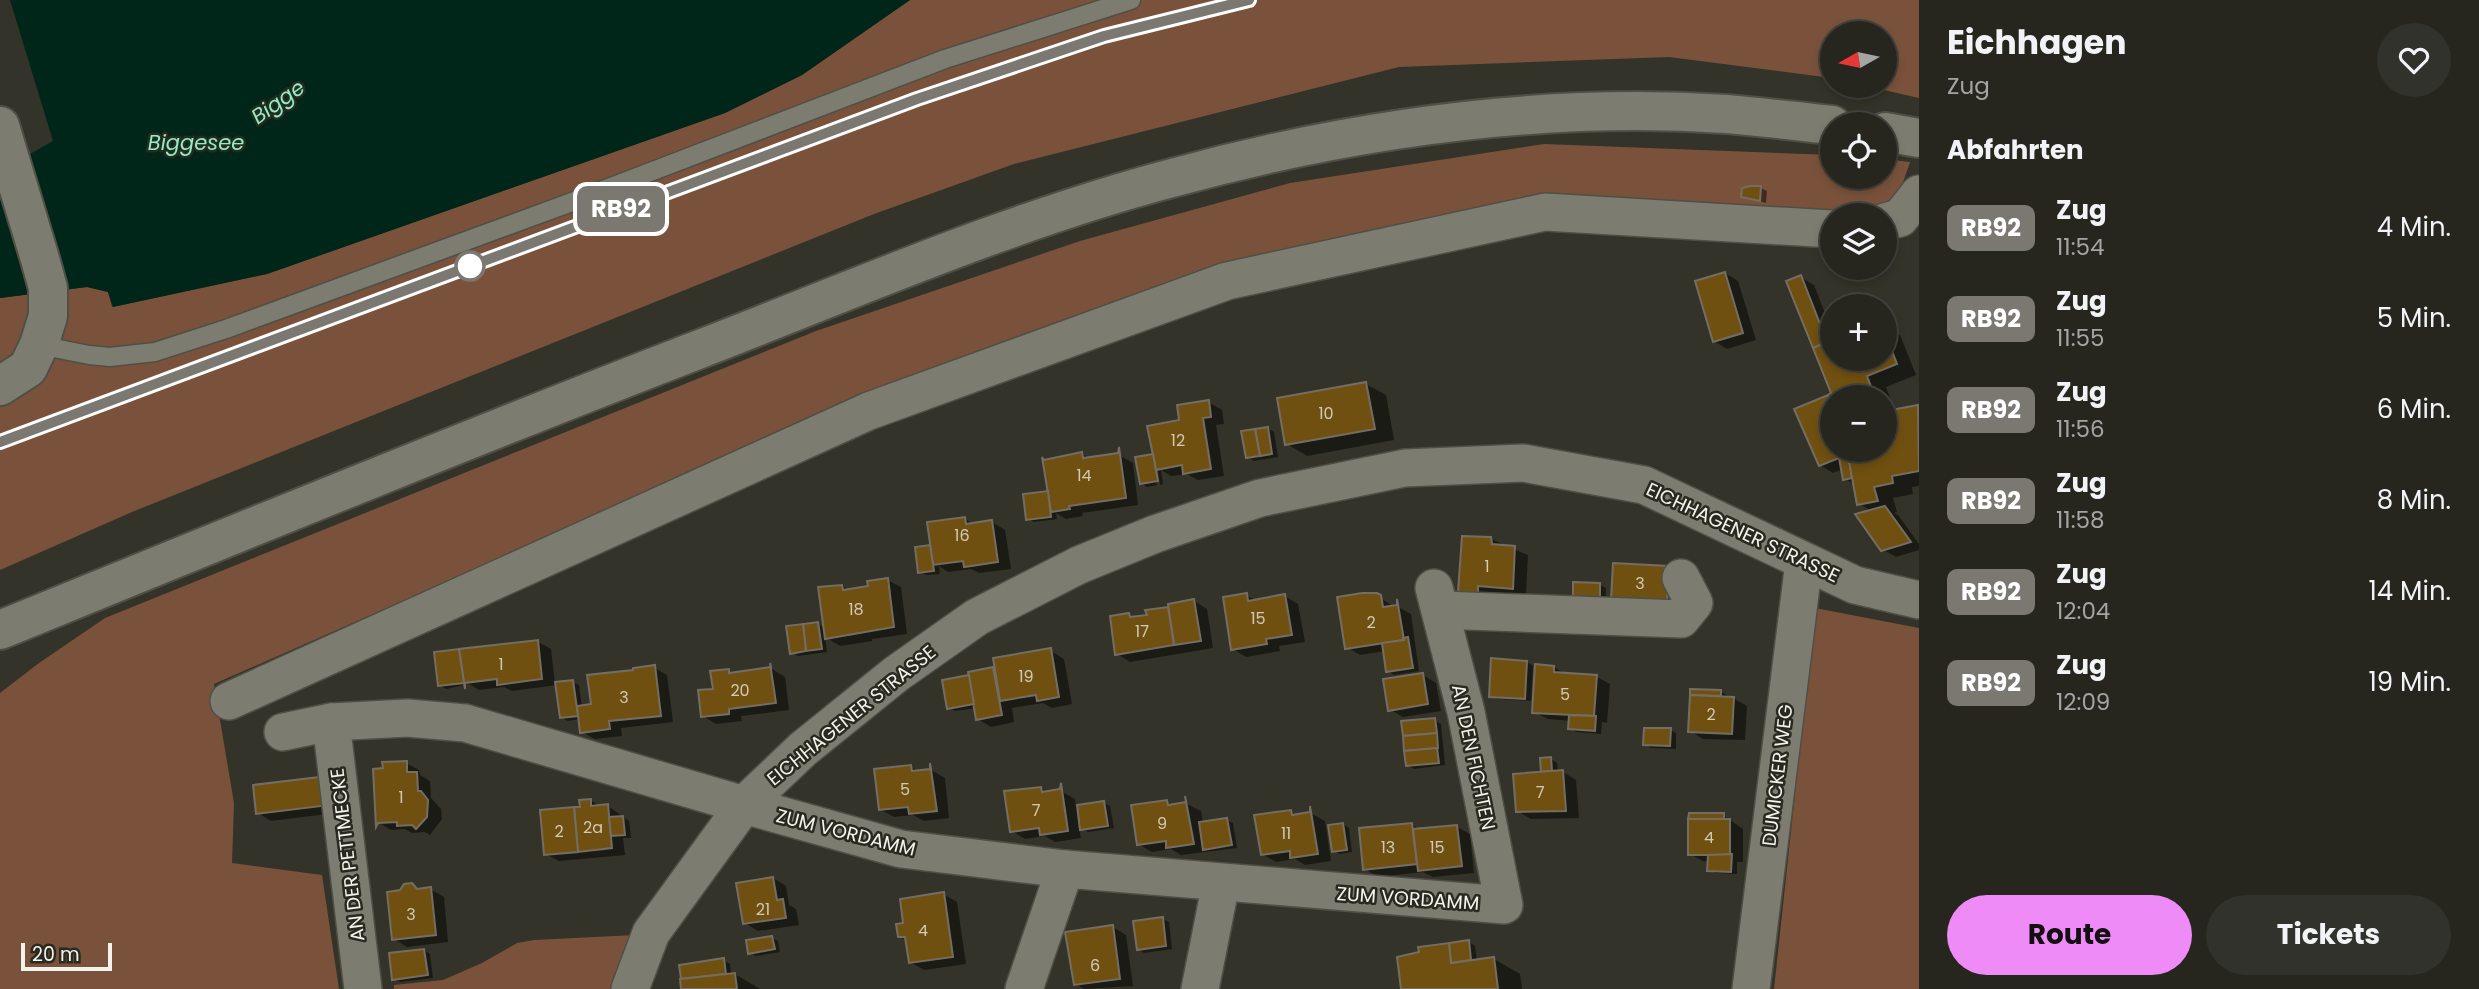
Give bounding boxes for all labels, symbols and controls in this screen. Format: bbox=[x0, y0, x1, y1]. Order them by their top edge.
text: Eichhagen bbox=[1947, 19, 2126, 66]
north arrow bbox=[1820, 21, 1897, 98]
map controls bbox=[1820, 21, 1897, 462]
button: heart bbox=[2377, 23, 2451, 97]
text: Zug bbox=[1947, 70, 1990, 102]
water label: Bigge bbox=[245, 73, 310, 131]
button: locate bbox=[1820, 112, 1897, 189]
water label: Biggesee bbox=[148, 128, 244, 157]
text: Abfahrten bbox=[1947, 132, 2084, 168]
line badge: RB92 bbox=[572, 186, 670, 232]
text: RB92 bbox=[591, 192, 651, 225]
text: Zug bbox=[2056, 192, 2107, 228]
button: layers bbox=[1820, 203, 1897, 280]
text: 4 Min. bbox=[2377, 209, 2451, 245]
text: RB92 bbox=[1961, 211, 2021, 244]
text: 11:54 bbox=[2056, 231, 2104, 263]
unlabelled marker bbox=[455, 251, 485, 281]
text: Zug bbox=[2056, 283, 2107, 319]
button: + bbox=[1820, 294, 1897, 371]
text: 5 Min. bbox=[2377, 300, 2451, 336]
text: RB92 bbox=[1961, 302, 2021, 335]
text: 11:55 bbox=[2056, 322, 2104, 354]
text: Zug bbox=[2056, 374, 2107, 410]
button: − bbox=[1820, 385, 1897, 462]
text: 6 Min. bbox=[2377, 391, 2451, 427]
text: RB92 bbox=[1961, 393, 2021, 426]
house number: 10 bbox=[1318, 402, 1334, 425]
text: 11:56 bbox=[2056, 413, 2105, 445]
house number: 12 bbox=[1171, 429, 1185, 452]
house number: 14 bbox=[1076, 464, 1092, 487]
text: Zug bbox=[2056, 465, 2107, 501]
street label: EICHHAGENER STRASSE bbox=[1642, 476, 1844, 589]
text: 8 Min. bbox=[2377, 482, 2451, 518]
text: RB92 bbox=[1961, 484, 2021, 517]
text: 11:58 bbox=[2056, 504, 2105, 536]
house number: 16 bbox=[954, 524, 970, 547]
house number: 1 bbox=[1484, 555, 1490, 578]
text: Zug bbox=[2056, 556, 2107, 592]
house number: 3 bbox=[1635, 572, 1645, 595]
text: 14 Min. bbox=[2369, 573, 2451, 609]
text: RB92 bbox=[1961, 575, 2021, 608]
text: 12:04 bbox=[2056, 595, 2110, 627]
house number: 18 bbox=[848, 598, 864, 621]
house number: 15 bbox=[1250, 607, 1266, 630]
house number: 2 bbox=[1366, 611, 1376, 634]
house number: 17 bbox=[1135, 620, 1149, 643]
street label: EICHHAGENER STRASSE bbox=[761, 639, 942, 792]
text: Zug bbox=[2056, 647, 2107, 683]
house number: 1 bbox=[498, 653, 504, 676]
text: 19 Min. bbox=[2368, 664, 2451, 700]
house number: 19 bbox=[1018, 665, 1034, 688]
text: RB92 bbox=[1961, 666, 2021, 699]
house number: 20 bbox=[730, 679, 750, 702]
street label: AN DEN FICHTEN bbox=[1445, 682, 1502, 832]
house number: 5 bbox=[1560, 683, 1570, 706]
house number: 3 bbox=[619, 686, 629, 709]
text: 12:09 bbox=[2056, 686, 2110, 718]
house number: 2 bbox=[1706, 703, 1716, 726]
street label: DUMICKER WEG bbox=[1755, 703, 1800, 848]
street label: AN DER PETTMECKE bbox=[323, 767, 372, 943]
house number: 5 bbox=[900, 778, 910, 801]
house number: 7 bbox=[1536, 781, 1545, 804]
house number: 1 bbox=[398, 786, 404, 809]
house number: 7 bbox=[1032, 799, 1041, 822]
street label: ZUM VORDAMM bbox=[773, 802, 918, 863]
house number: 9 bbox=[1157, 812, 1167, 835]
house number: 2a bbox=[583, 816, 603, 839]
house number: 2 bbox=[554, 820, 564, 843]
house number: 11 bbox=[1281, 822, 1291, 845]
house number: 4 bbox=[1704, 826, 1714, 849]
house number: 13 bbox=[1381, 836, 1395, 859]
house number: 15 bbox=[1429, 836, 1445, 859]
street label: ZUM VORDAMM bbox=[1336, 880, 1480, 917]
button: Route bbox=[1947, 895, 2192, 975]
button: Tickets bbox=[2206, 895, 2451, 975]
house number: 21 bbox=[756, 898, 770, 921]
house number: 3 bbox=[406, 903, 416, 926]
house number: 4 bbox=[918, 919, 928, 942]
scale bar bbox=[21, 940, 112, 972]
text: 20 m bbox=[32, 941, 80, 968]
house number: 6 bbox=[1090, 954, 1100, 977]

